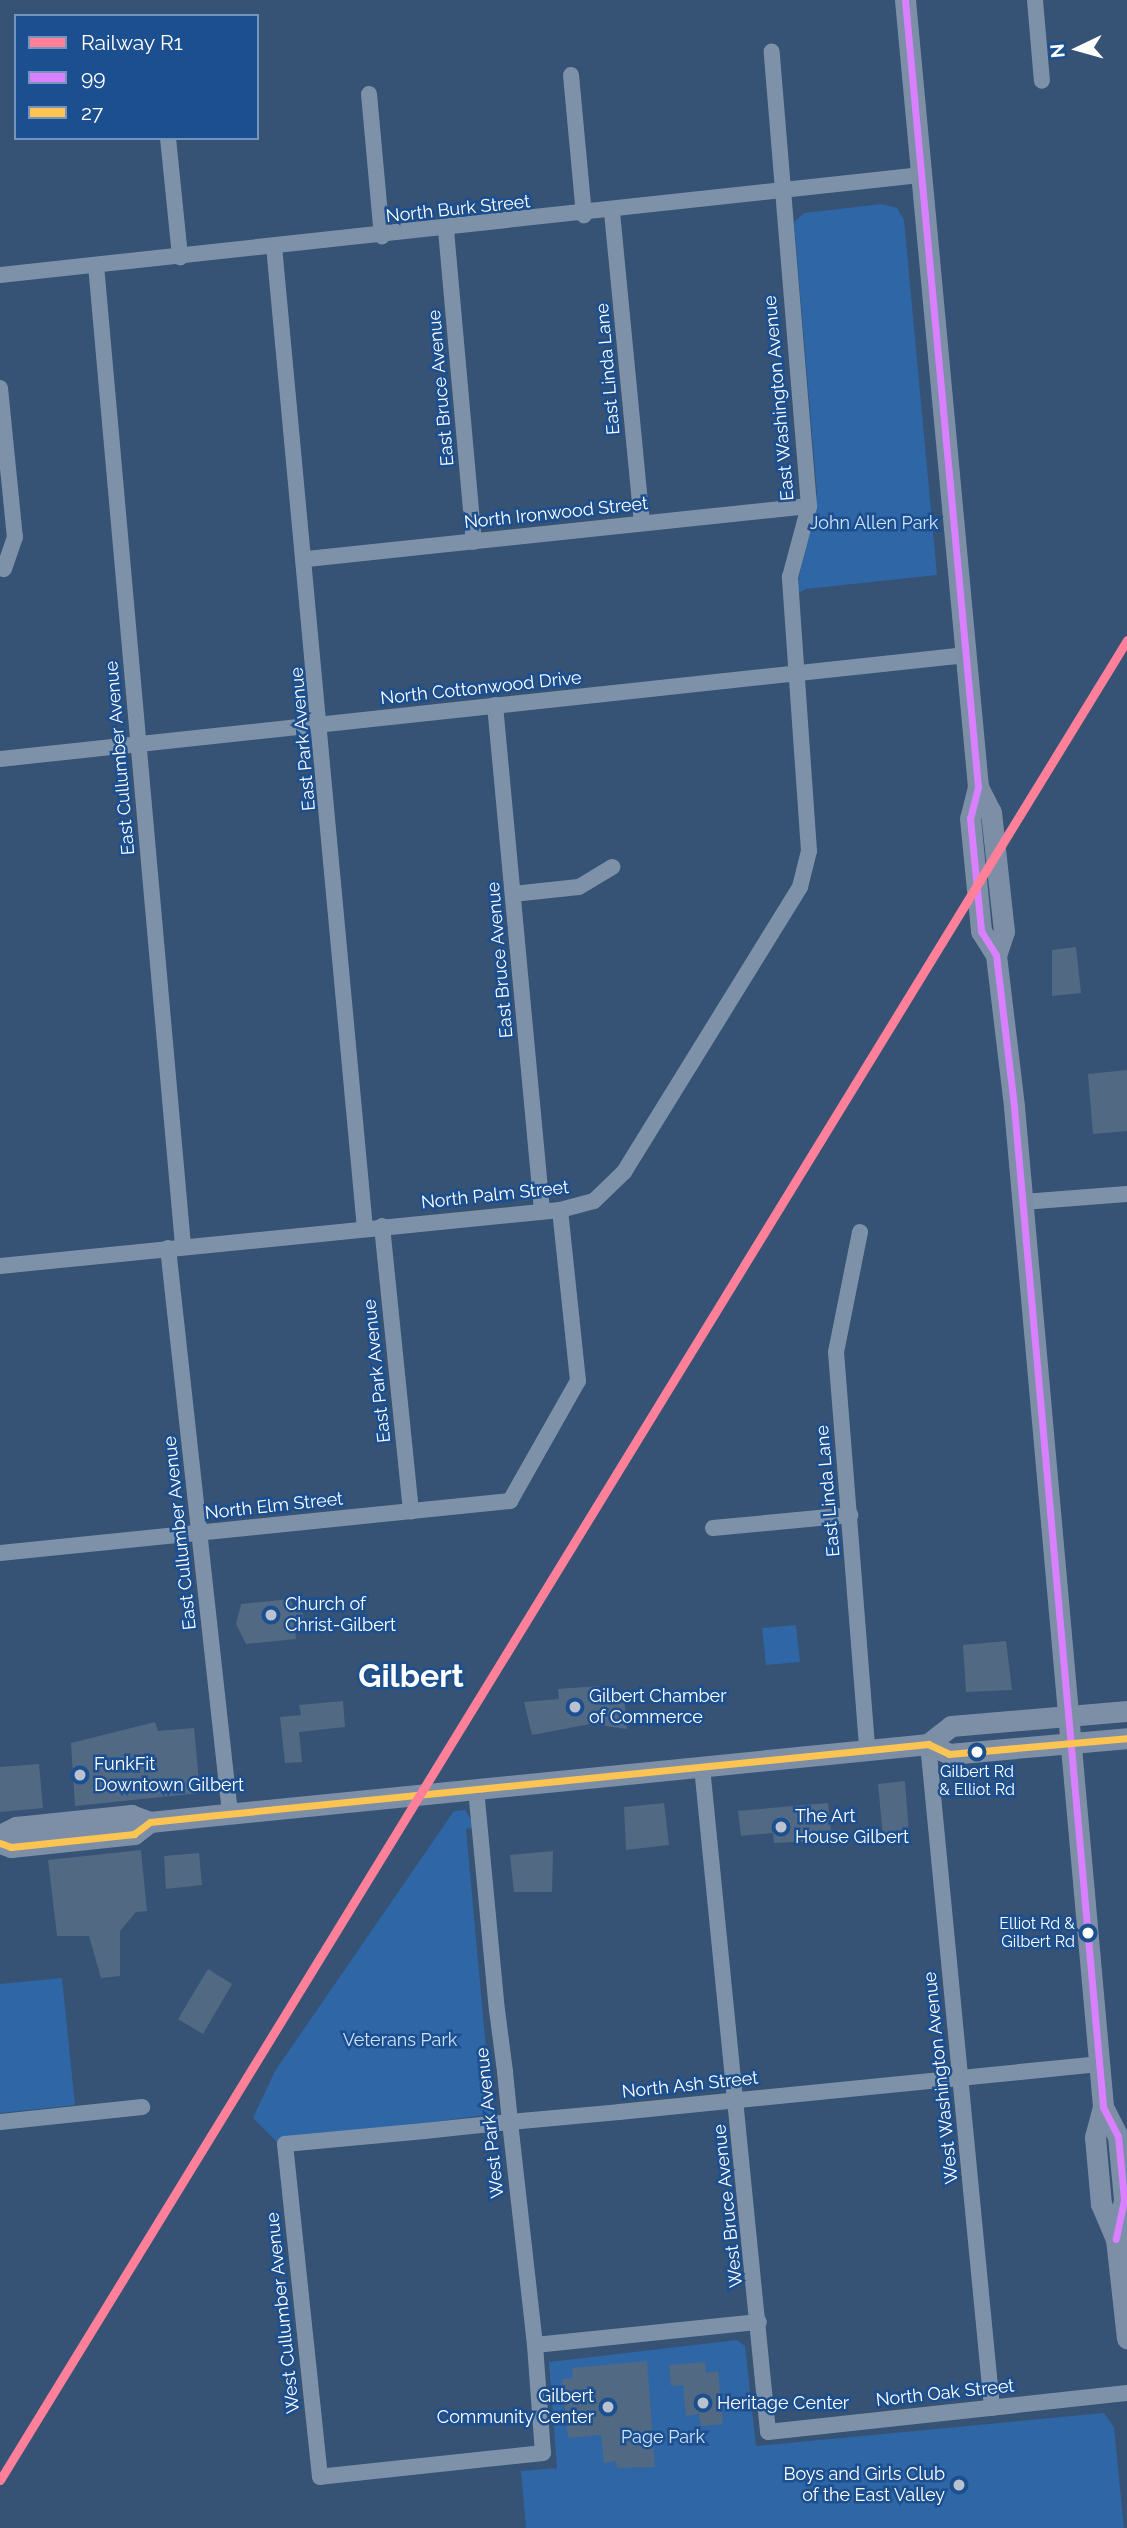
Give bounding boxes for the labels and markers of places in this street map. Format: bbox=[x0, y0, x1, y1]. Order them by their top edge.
place label: Church of Christ-Gilbert bbox=[285, 1594, 396, 1636]
marker: Church of Christ-Gilbert bbox=[263, 1607, 279, 1623]
place label: Gilbert Chamber of Commerce bbox=[589, 1686, 727, 1728]
marker: Gilbert Chamber of Commerce bbox=[567, 1699, 583, 1715]
marker: Gilbert Rd & Elliot Rd bbox=[970, 1745, 984, 1759]
place label: FunkFit Downtown Gilbert bbox=[94, 1754, 244, 1796]
place label: Gilbert Rd & Elliot Rd bbox=[939, 1762, 1015, 1800]
marker: FunkFit Downtown Gilbert bbox=[72, 1767, 88, 1783]
place label: The Art House Gilbert bbox=[795, 1806, 909, 1848]
marker: The Art House Gilbert bbox=[773, 1819, 789, 1835]
place label: Elliot Rd & Gilbert Rd bbox=[999, 1914, 1075, 1952]
marker: Elliot Rd & Gilbert Rd bbox=[1081, 1926, 1095, 1940]
place label: Gilbert Community Center bbox=[436, 2386, 594, 2428]
place label: Heritage Center bbox=[717, 2392, 849, 2414]
marker: Heritage Center bbox=[695, 2395, 711, 2411]
marker: Gilbert Community Center bbox=[600, 2399, 616, 2415]
place label: Boys and Girls Club of the East Valley bbox=[783, 2464, 945, 2506]
marker: Boys and Girls Club of the East Valley bbox=[951, 2477, 967, 2493]

